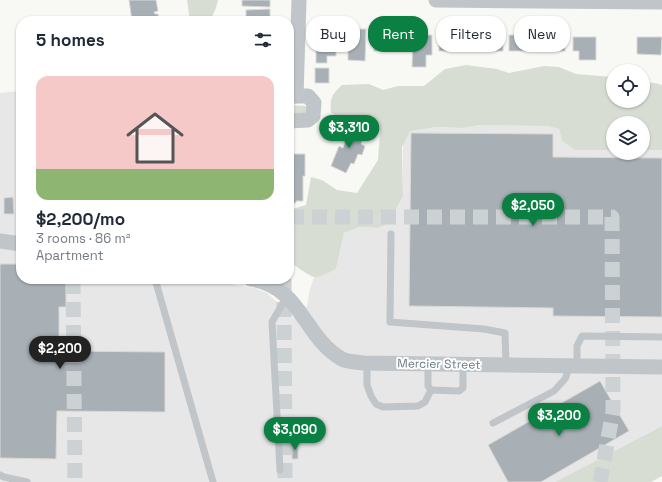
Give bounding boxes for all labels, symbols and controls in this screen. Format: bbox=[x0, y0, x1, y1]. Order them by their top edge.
chip: Buy bbox=[306, 16, 360, 52]
chip: Rent bbox=[368, 16, 428, 52]
chip: Filters bbox=[436, 16, 506, 52]
chip: New bbox=[514, 16, 570, 52]
text: 5 homes bbox=[36, 29, 105, 51]
icon: filters bbox=[252, 29, 274, 51]
map controls bbox=[606, 64, 650, 160]
button: locate bbox=[606, 64, 650, 108]
icon: home bbox=[119, 102, 191, 174]
pin: $3,310 bbox=[316, 115, 382, 149]
button: layers bbox=[606, 116, 650, 160]
text: $3,310 bbox=[328, 119, 370, 136]
pin: $2,050 bbox=[500, 193, 566, 227]
text: $2,050 bbox=[511, 197, 555, 214]
text: $2,200/mo bbox=[36, 208, 125, 230]
text: 3 rooms · 86 m² bbox=[36, 230, 130, 247]
text: Apartment bbox=[36, 247, 104, 264]
pin: $2,200 bbox=[27, 336, 93, 370]
text: $2,200 bbox=[38, 340, 82, 357]
street label: Mercier Street bbox=[397, 355, 481, 373]
pin: $3,200 bbox=[526, 403, 592, 437]
text: $3,200 bbox=[537, 407, 581, 424]
pin: $3,090 bbox=[262, 417, 328, 451]
text: $3,090 bbox=[273, 421, 317, 438]

